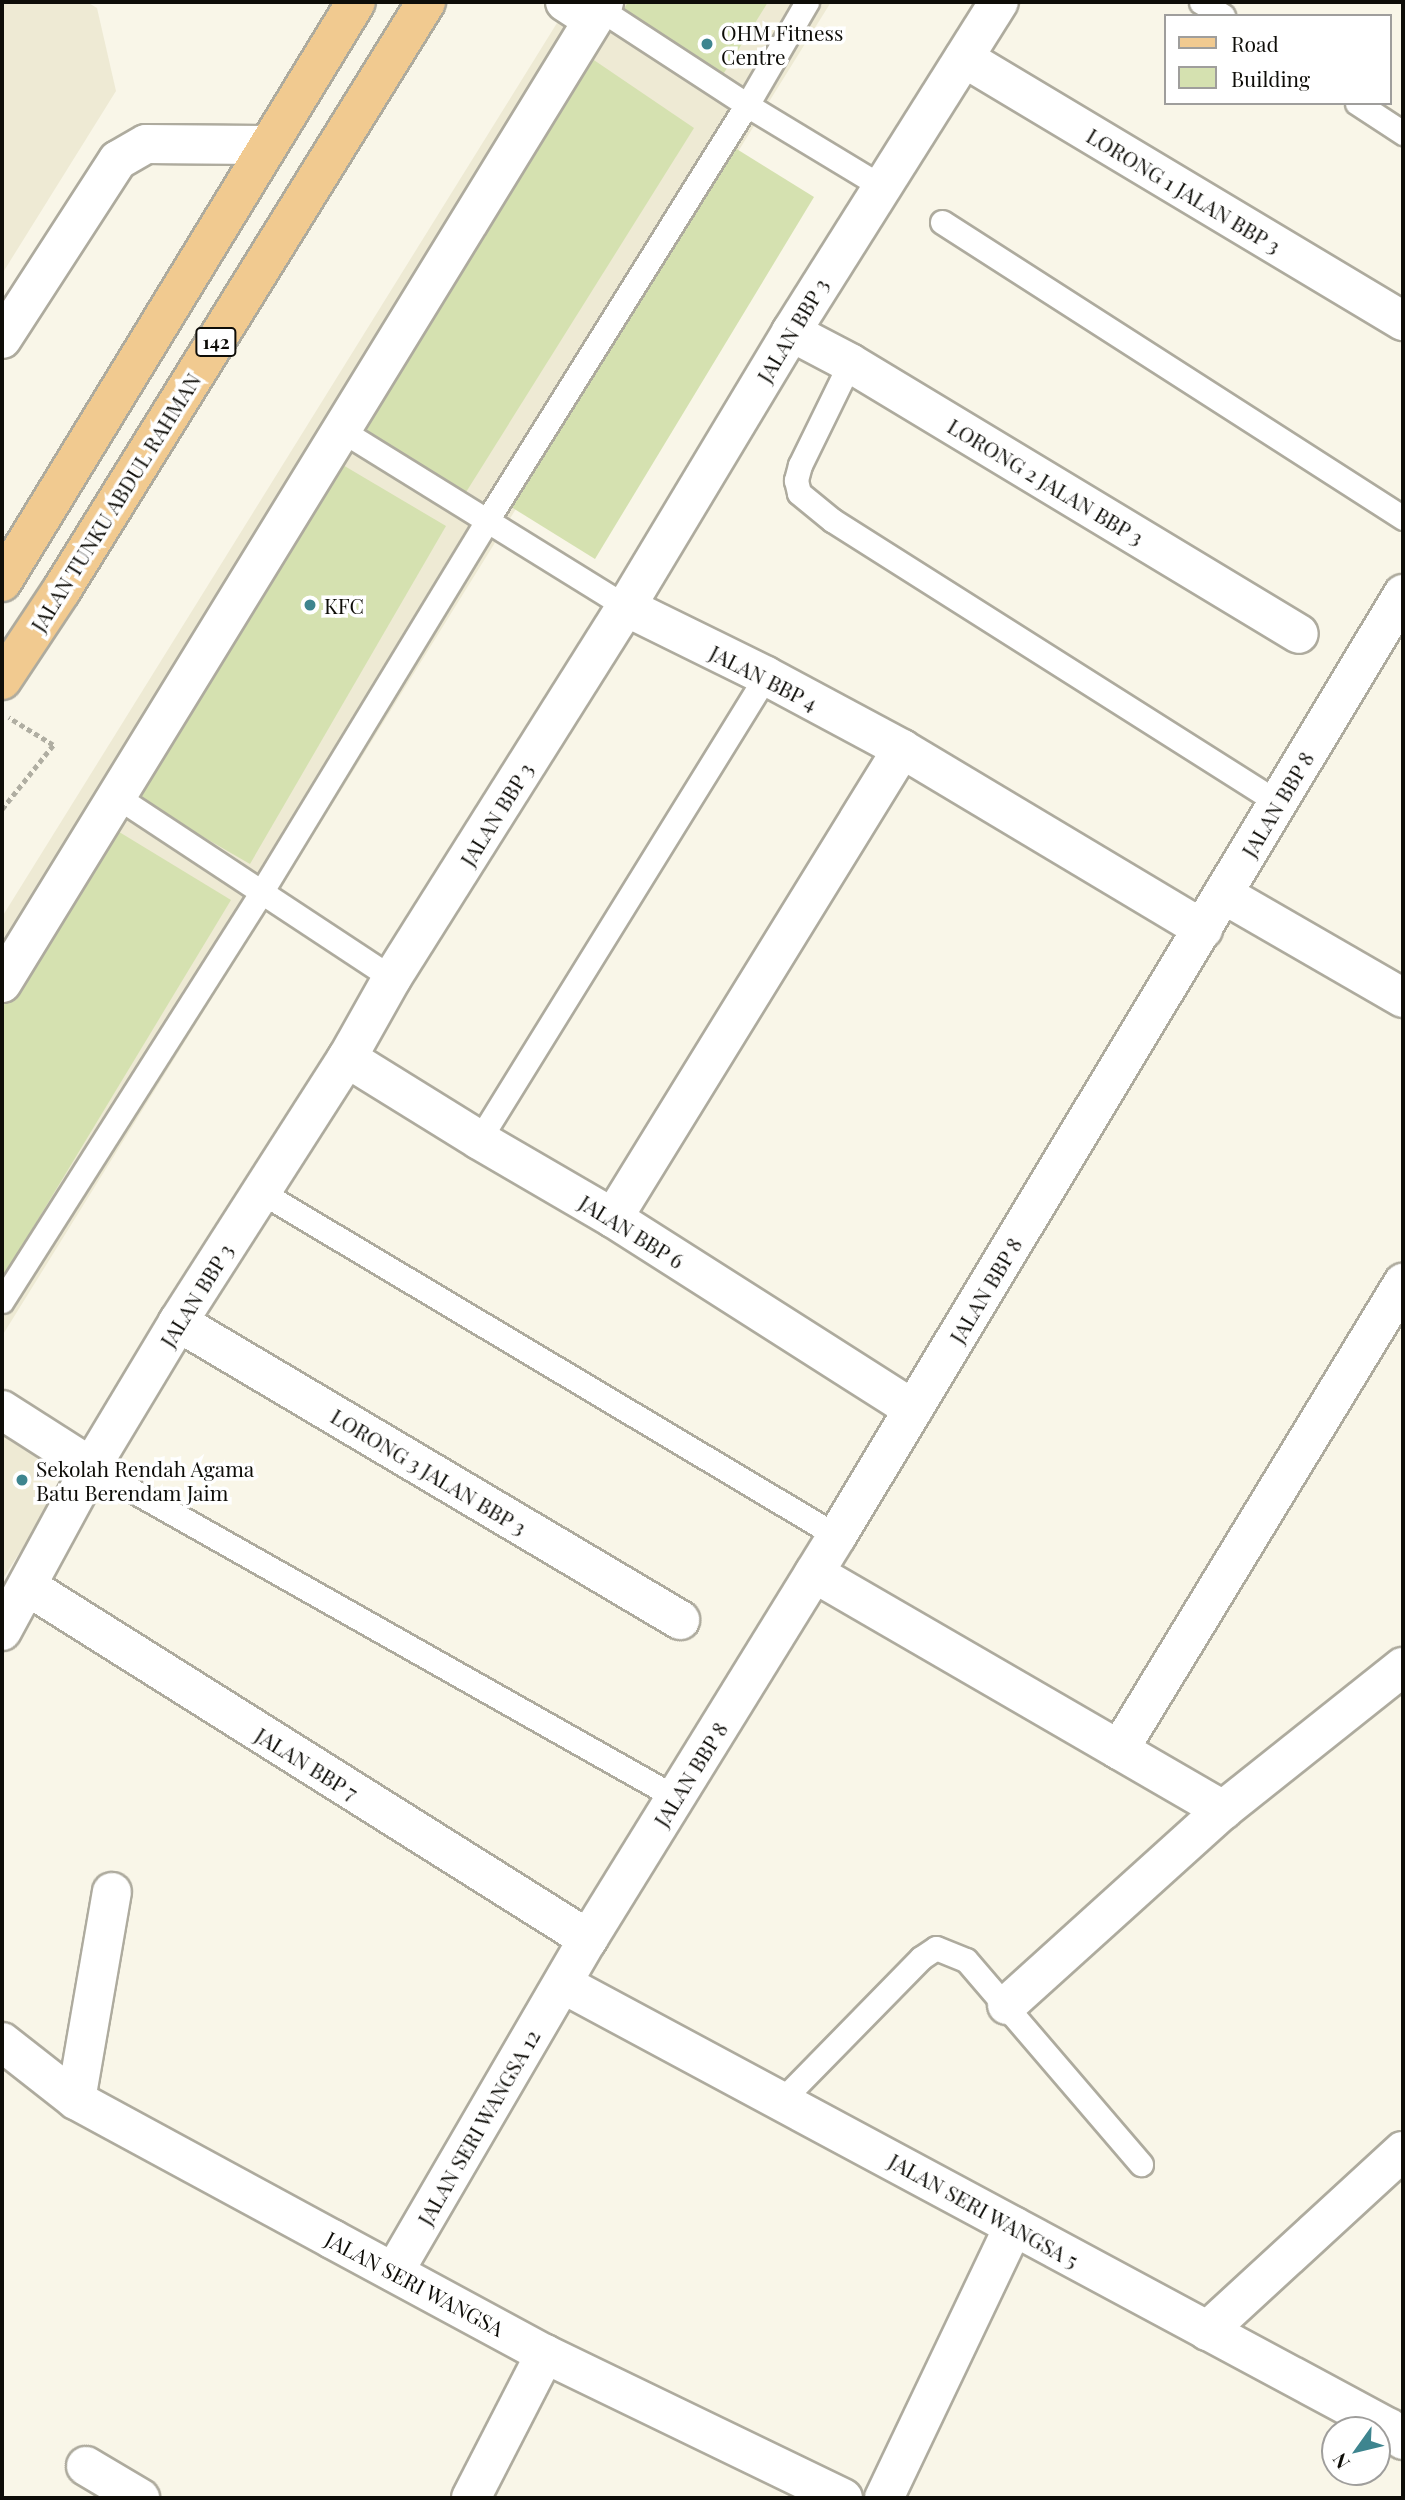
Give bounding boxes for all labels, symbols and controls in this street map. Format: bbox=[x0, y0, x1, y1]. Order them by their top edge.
legend bbox=[1164, 14, 1391, 105]
place label: OHM Fitness Centre bbox=[721, 19, 843, 69]
text: Road bbox=[1231, 29, 1279, 57]
marker: OHM Fitness Centre bbox=[699, 36, 715, 52]
text: Building bbox=[1231, 64, 1310, 92]
street label: LORONG 1 JALAN BBP 3 bbox=[1082, 122, 1286, 258]
street label: JALAN BBP 3 bbox=[751, 273, 833, 387]
road number: 142 bbox=[195, 326, 237, 358]
street label: JALAN TUNKU ABDUL RAHMAN bbox=[25, 368, 205, 636]
street label: LORONG 2 JALAN BBP 3 bbox=[943, 412, 1149, 550]
place label: KFC bbox=[324, 592, 364, 618]
marker: KFC bbox=[302, 597, 318, 613]
street label: JALAN BBP 4 bbox=[706, 639, 822, 715]
street label: JALAN BBP 8 bbox=[1236, 747, 1318, 861]
street label: JALAN BBP 3 bbox=[454, 757, 538, 871]
street label: JALAN BBP 6 bbox=[575, 1189, 689, 1273]
street label: JALAN BBP 8 bbox=[944, 1233, 1026, 1347]
street label: JALAN BBP 3 bbox=[154, 1238, 238, 1352]
street label: LORONG 3 JALAN BBP 3 bbox=[327, 1403, 531, 1539]
place label: Sekolah Rendah Agama Batu Berendam Jaim bbox=[36, 1455, 255, 1505]
marker: Sekolah Rendah Agama Batu Berendam Jaim bbox=[14, 1472, 30, 1488]
street label: JALAN BBP 8 bbox=[648, 1717, 732, 1831]
street label: JALAN BBP 7 bbox=[251, 1721, 363, 1805]
street label: JALAN SERI WANGSA 12 bbox=[412, 2024, 544, 2230]
street label: JALAN SERI WANGSA 5 bbox=[885, 2147, 1083, 2273]
street label: JALAN SERI WANGSA bbox=[321, 2225, 509, 2341]
north arrow bbox=[1321, 2416, 1391, 2486]
text: N bbox=[1326, 2449, 1355, 2475]

